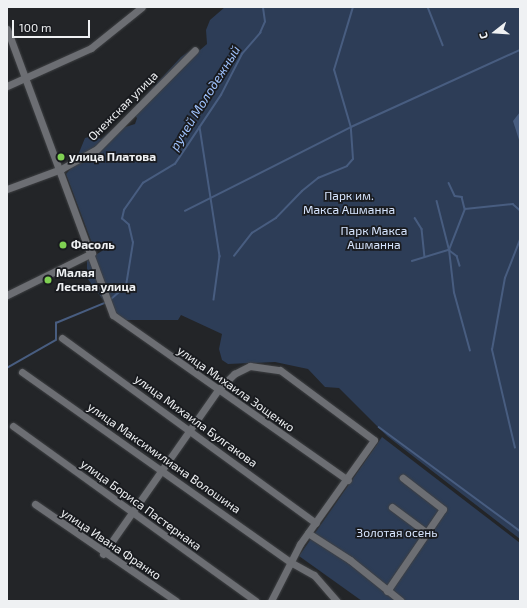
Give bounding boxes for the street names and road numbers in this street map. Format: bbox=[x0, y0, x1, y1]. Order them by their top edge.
street label: Онежская улица bbox=[85, 68, 161, 144]
street label: улица Михаила Зощенко bbox=[175, 343, 297, 435]
street label: улица Михаила Булгакова bbox=[132, 372, 260, 470]
street label: улица Максимилиана Волошина bbox=[85, 399, 243, 517]
street label: улица Бориса Пастернака bbox=[78, 456, 204, 554]
street label: улица Ивана Франко bbox=[58, 505, 164, 583]

